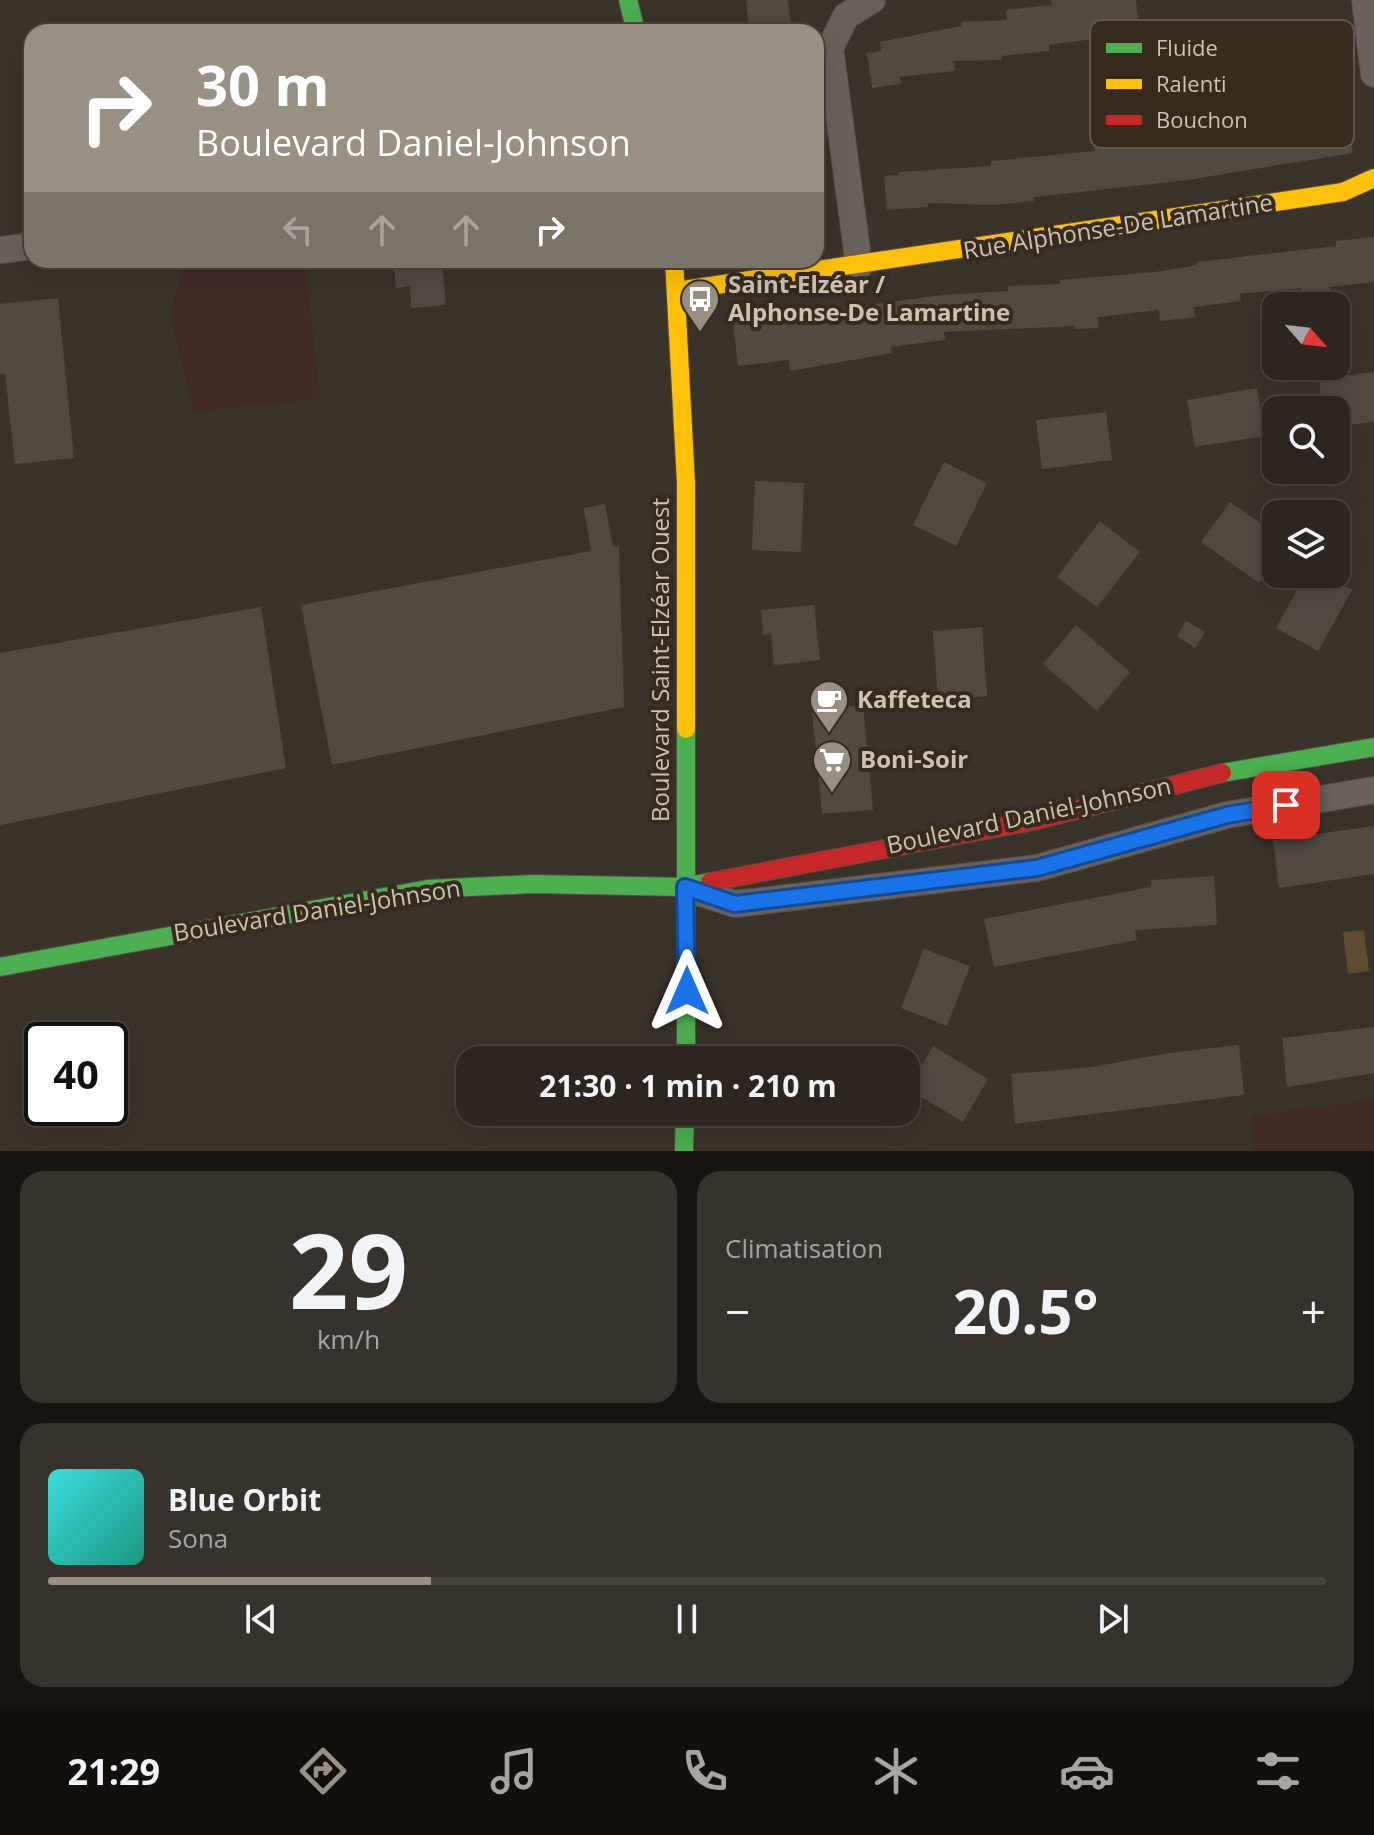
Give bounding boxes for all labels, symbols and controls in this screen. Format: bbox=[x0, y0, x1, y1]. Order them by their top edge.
legend bbox=[1090, 20, 1354, 148]
text: Fluide bbox=[1156, 32, 1218, 62]
text: 30 m bbox=[196, 46, 330, 122]
icon: right bbox=[64, 56, 168, 160]
text: Ralenti bbox=[1156, 68, 1227, 98]
text: Bouchon bbox=[1156, 104, 1248, 134]
text: Boulevard Daniel-Johnson bbox=[196, 118, 631, 167]
street label: Rue Alphonse-De Lamartine bbox=[961, 185, 1275, 266]
icon: left bbox=[276, 208, 320, 252]
icon: ahead bbox=[360, 208, 404, 252]
icon: ahead bbox=[444, 208, 488, 252]
icon: right bbox=[528, 208, 572, 252]
place label: Saint-Elzéar / Alphonse-De Lamartine bbox=[728, 267, 1010, 328]
bus stop icon: Saint-Elzéar / Alphonse-De Lamartine bbox=[679, 278, 721, 333]
north arrow bbox=[1262, 292, 1350, 380]
map controls bbox=[1262, 292, 1350, 588]
button: search bbox=[1262, 396, 1350, 484]
street label: Boulevard Saint-Elzéar Ouest bbox=[643, 498, 676, 822]
button: layers bbox=[1262, 500, 1350, 588]
cafe icon: Kaffeteca bbox=[808, 679, 850, 734]
place label: Kaffeteca bbox=[857, 682, 972, 715]
supermarket icon: Boni-Soir bbox=[811, 739, 853, 794]
place label: Boni-Soir bbox=[860, 742, 968, 775]
street label: Boulevard Daniel-Johnson bbox=[883, 768, 1174, 861]
pin bbox=[1252, 771, 1320, 839]
icon: arrive bbox=[1264, 783, 1308, 827]
street label: Boulevard Daniel-Johnson bbox=[171, 871, 463, 948]
position arrow bbox=[645, 949, 729, 1033]
speed limit sign: 40 bbox=[24, 1022, 128, 1126]
text: 21:30 · 1 min · 210 m bbox=[539, 1065, 837, 1106]
text: 29 bbox=[289, 1198, 408, 1339]
text: Climatisation bbox=[725, 1230, 883, 1266]
text: 20.5° bbox=[953, 1270, 1098, 1352]
text: − bbox=[725, 1281, 750, 1341]
text: + bbox=[1301, 1281, 1326, 1341]
text: km/h bbox=[317, 1321, 380, 1357]
text: Blue Orbit bbox=[168, 1479, 321, 1520]
text: Sona bbox=[168, 1520, 228, 1556]
icon: previous bbox=[239, 1597, 283, 1641]
icon: pause bbox=[665, 1597, 709, 1641]
icon: next bbox=[1091, 1597, 1135, 1641]
icon: directions bbox=[295, 1743, 351, 1799]
icon: music bbox=[486, 1743, 542, 1799]
icon: phone bbox=[677, 1743, 733, 1799]
icon: climate bbox=[868, 1743, 924, 1799]
icon: car bbox=[1059, 1743, 1115, 1799]
icon: filters bbox=[1250, 1743, 1306, 1799]
text: 21:29 bbox=[68, 1747, 160, 1796]

